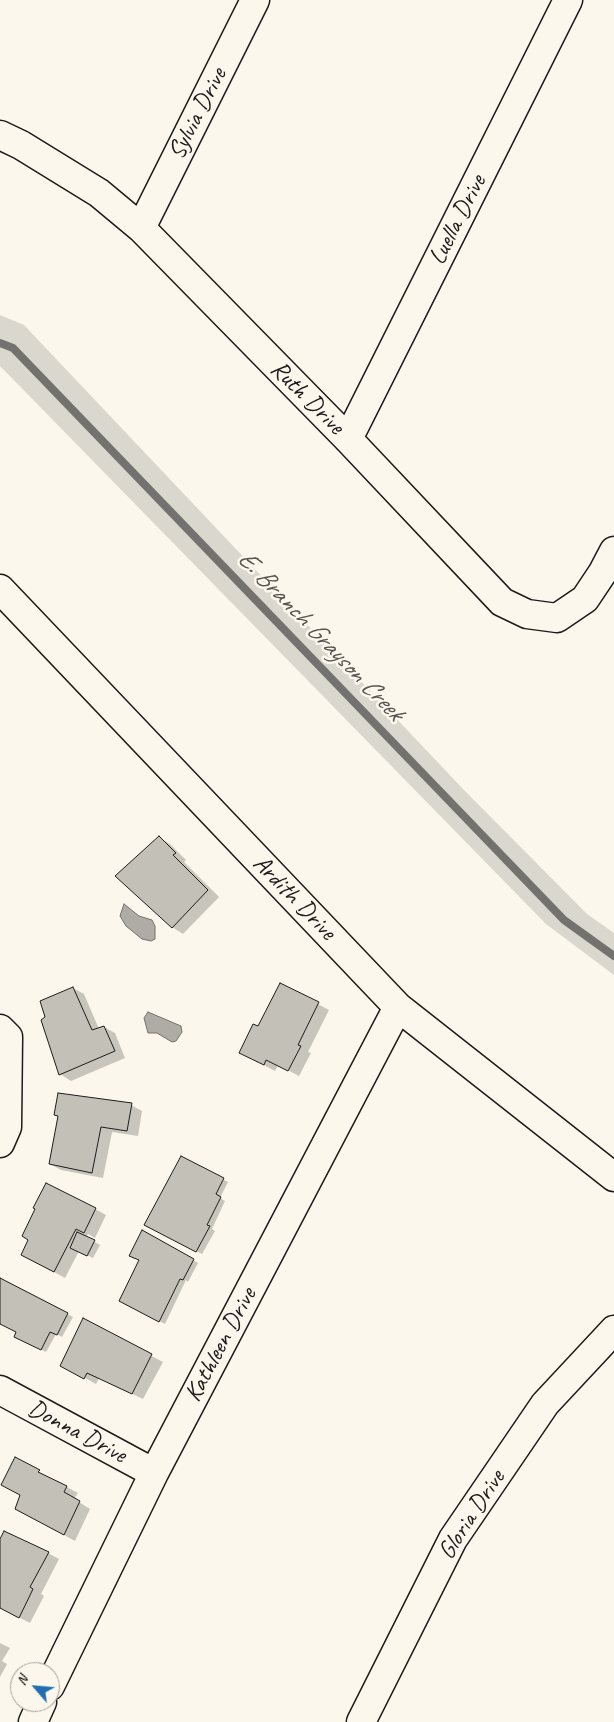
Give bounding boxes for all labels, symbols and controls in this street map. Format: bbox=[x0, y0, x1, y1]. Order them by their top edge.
street label: Sylvia Drive bbox=[162, 63, 234, 165]
street label: Luella Drive bbox=[423, 170, 493, 270]
street label: Ruth Drive bbox=[264, 355, 350, 441]
water label: E. Branch Grayson Creek bbox=[231, 544, 409, 728]
street label: Ardith Drive bbox=[246, 849, 342, 947]
street label: Kathleen Drive bbox=[178, 1283, 264, 1407]
street label: Donna Drive bbox=[23, 1394, 131, 1470]
street label: Gloria Drive bbox=[432, 1465, 512, 1565]
north arrow bbox=[10, 1662, 60, 1712]
text: N bbox=[13, 1673, 32, 1688]

